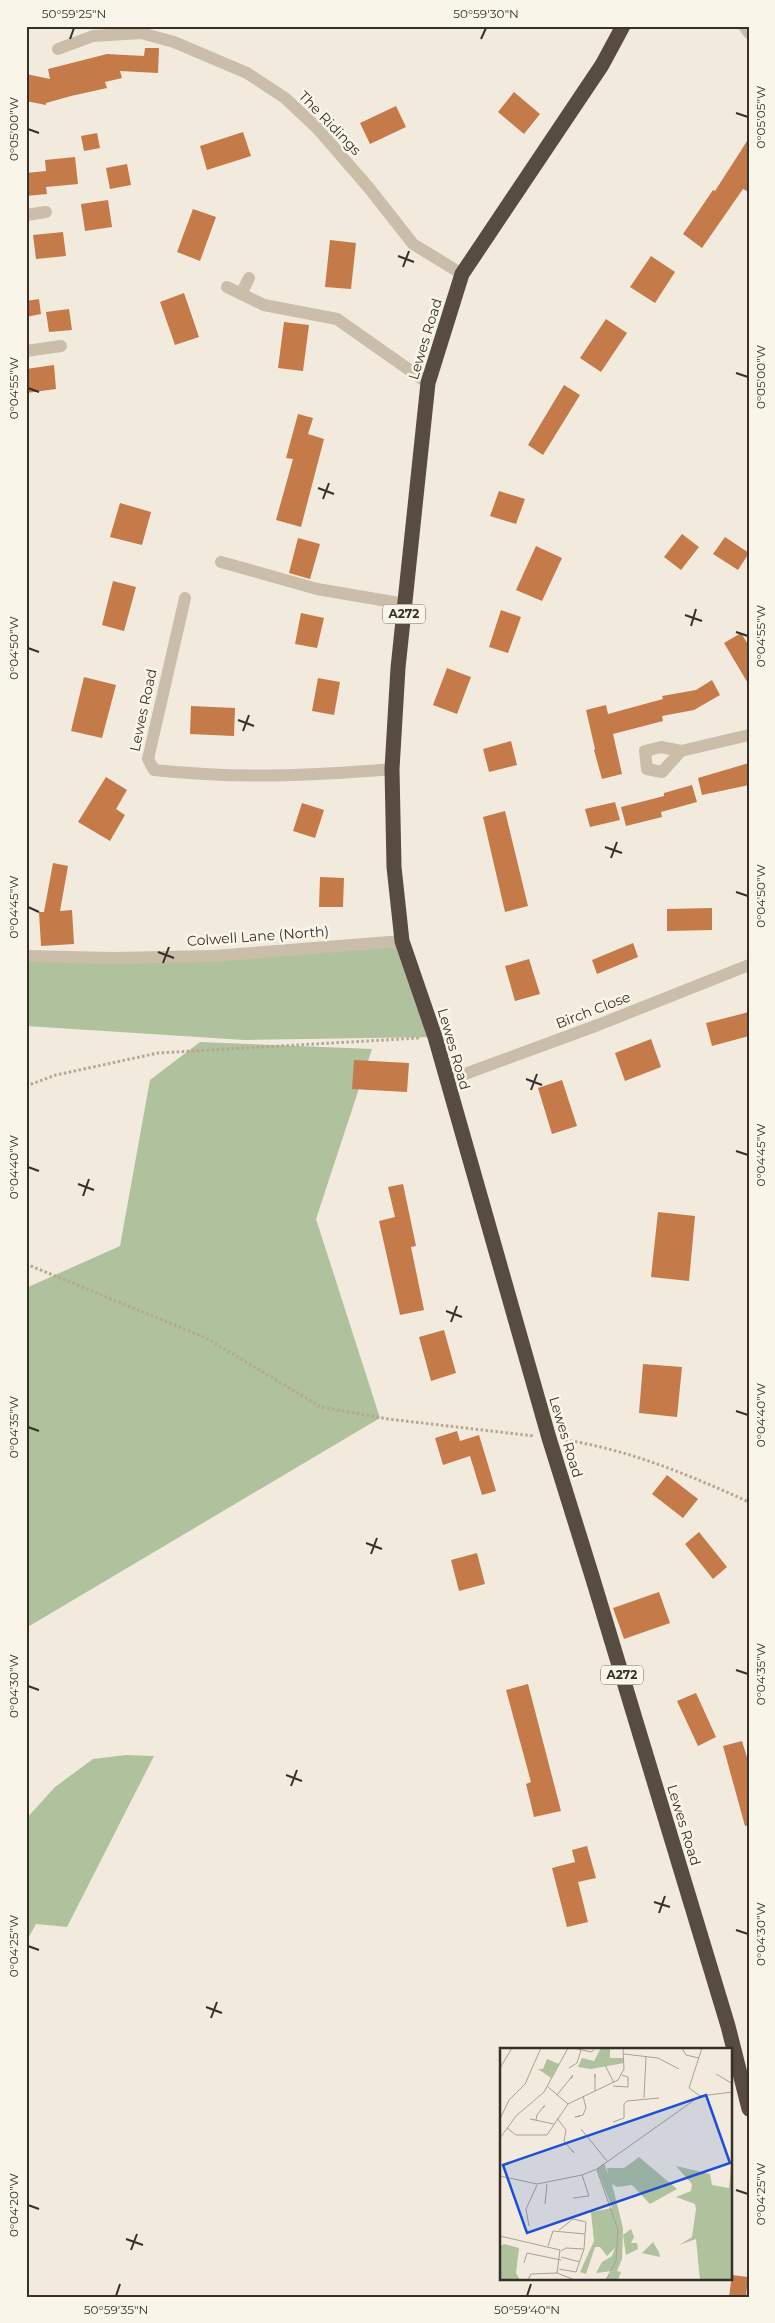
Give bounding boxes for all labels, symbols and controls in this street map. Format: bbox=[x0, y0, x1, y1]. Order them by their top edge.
text: 50°59'25"N bbox=[42, 6, 106, 21]
text: 50°59'30"N bbox=[453, 6, 519, 21]
text: 0°05'05"W bbox=[753, 86, 768, 148]
street label: The Ridings bbox=[295, 87, 365, 159]
text: 0°05'00"W bbox=[6, 97, 21, 161]
street label: Lewes Road bbox=[404, 296, 446, 382]
text: 0°05'00"W bbox=[753, 345, 768, 409]
text: 0°04'55"W bbox=[6, 357, 21, 419]
road number: A272 bbox=[383, 604, 425, 624]
text: 0°04'55"W bbox=[753, 605, 768, 667]
text: 0°04'50"W bbox=[6, 616, 21, 680]
street label: Lewes Road bbox=[125, 667, 161, 753]
text: 0°04'50"W bbox=[753, 864, 768, 928]
text: 0°04'45"W bbox=[6, 876, 21, 939]
street label: Colwell Lane (North) bbox=[186, 922, 330, 950]
street label: Birch Close bbox=[553, 988, 633, 1032]
street label: Lewes Road bbox=[434, 1006, 474, 1092]
text: 0°04'45"W bbox=[753, 1124, 768, 1187]
text: 0°04'40"W bbox=[6, 1135, 21, 1199]
text: 0°04'40"W bbox=[753, 1383, 768, 1447]
street label: Lewes Road bbox=[545, 1394, 587, 1480]
text: 0°04'35"W bbox=[6, 1396, 21, 1458]
text: 0°04'35"W bbox=[753, 1643, 768, 1705]
text: 0°04'30"W bbox=[6, 1654, 21, 1718]
road number: A272 bbox=[601, 1666, 643, 1684]
street label: Lewes Road bbox=[663, 1782, 705, 1868]
text: 0°04'30"W bbox=[753, 1902, 768, 1966]
text: 0°04'25"W bbox=[6, 1915, 21, 1977]
inset map bbox=[500, 2048, 732, 2280]
text: 0°04'25"W bbox=[753, 2163, 768, 2225]
text: 0°04'20"W bbox=[6, 2173, 21, 2237]
text: 50°59'35"N bbox=[84, 2302, 148, 2317]
text: 50°59'40"N bbox=[494, 2302, 560, 2317]

